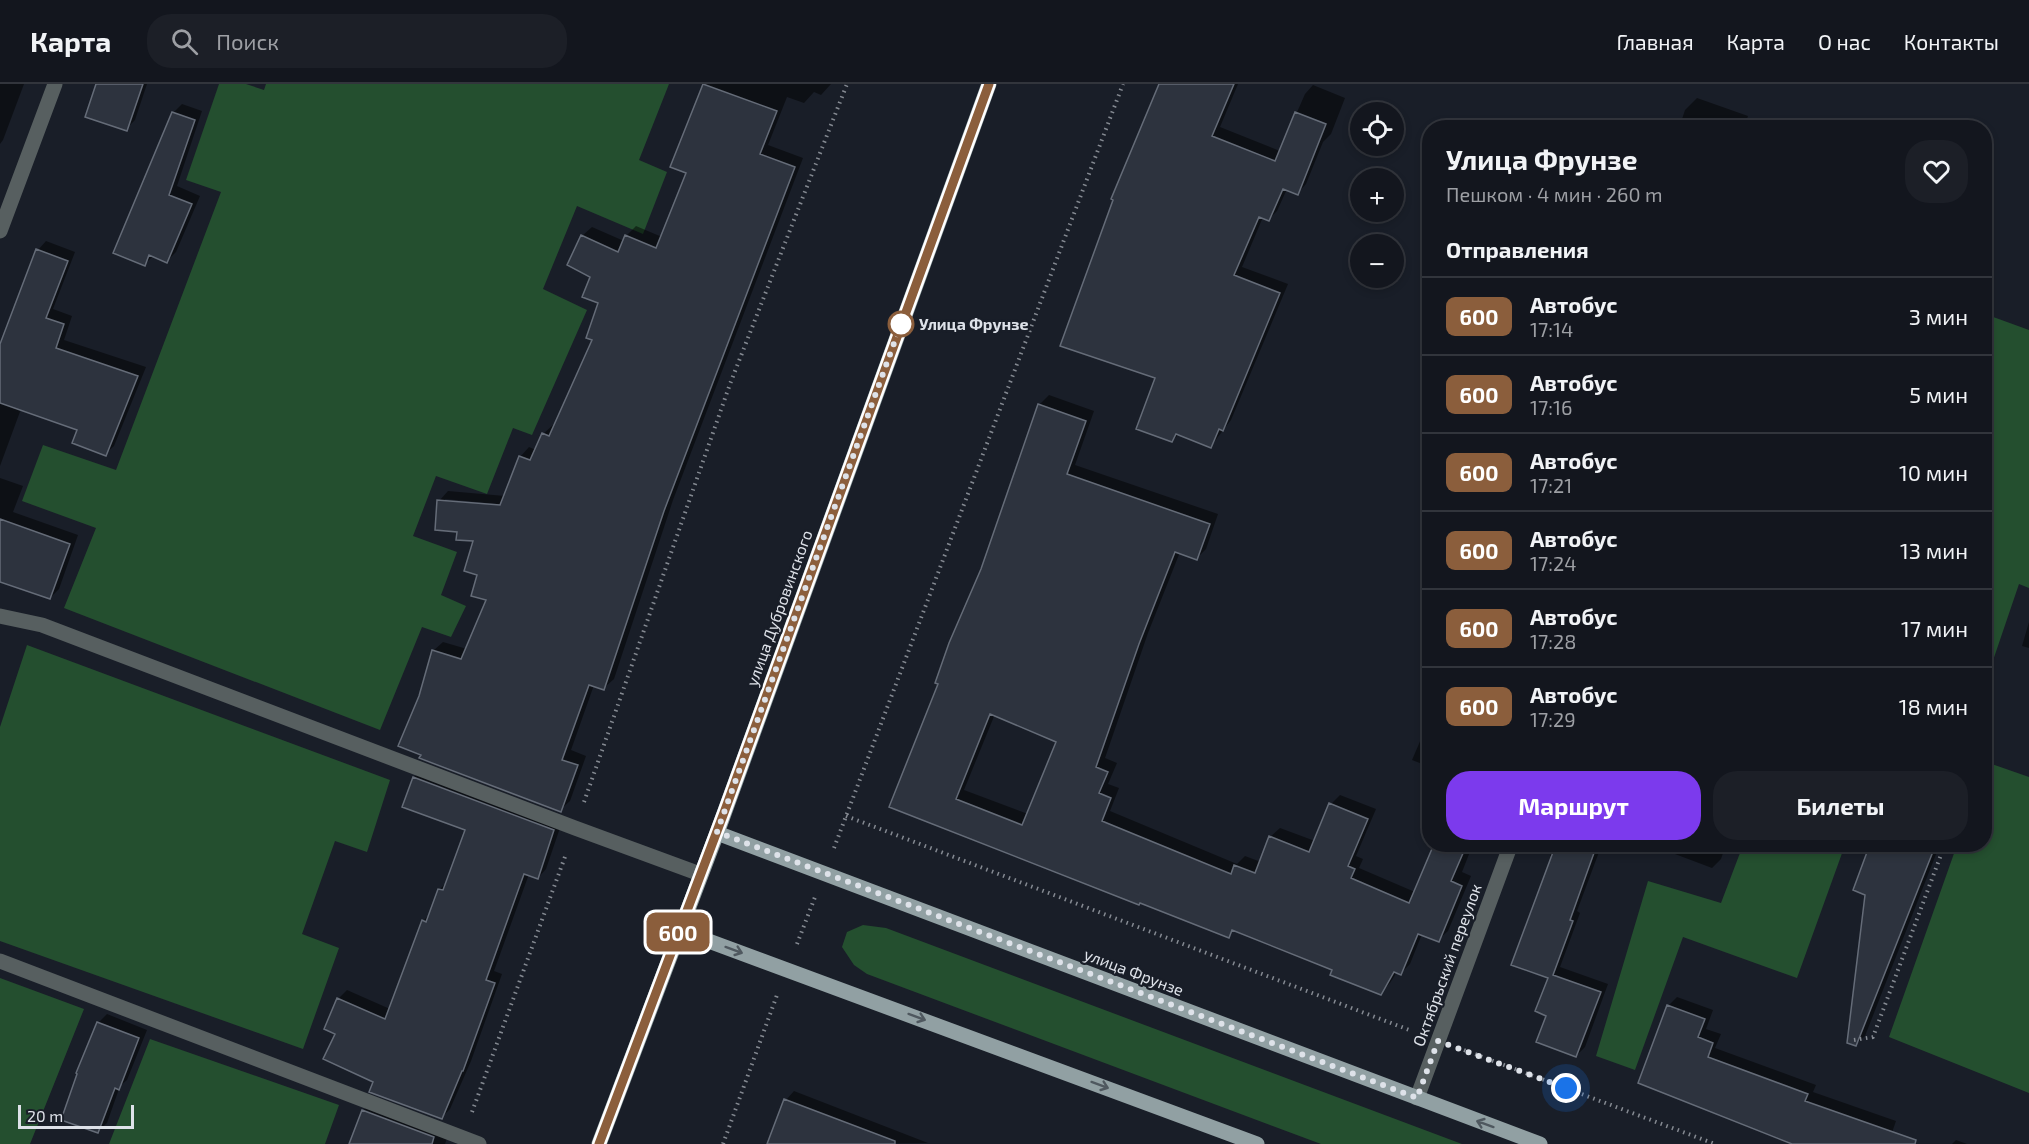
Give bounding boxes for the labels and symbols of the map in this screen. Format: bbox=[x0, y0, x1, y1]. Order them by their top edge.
marker: Улица Фрунзе bbox=[888, 311, 914, 337]
place label: Улица Фрунзе bbox=[919, 314, 1028, 333]
street label: улица Дубровинского bbox=[741, 527, 817, 689]
street label: Октябрьский переулок bbox=[1408, 880, 1486, 1049]
line badge: 600 bbox=[644, 912, 712, 952]
street label: улица Фрунзе bbox=[1081, 944, 1187, 1000]
one-way arrow bbox=[724, 945, 743, 956]
one-way arrow bbox=[907, 1012, 926, 1023]
your location bbox=[1551, 1073, 1581, 1103]
one-way arrow bbox=[1090, 1081, 1109, 1092]
scale bar bbox=[18, 1102, 134, 1130]
one-way arrow bbox=[1476, 1117, 1495, 1128]

